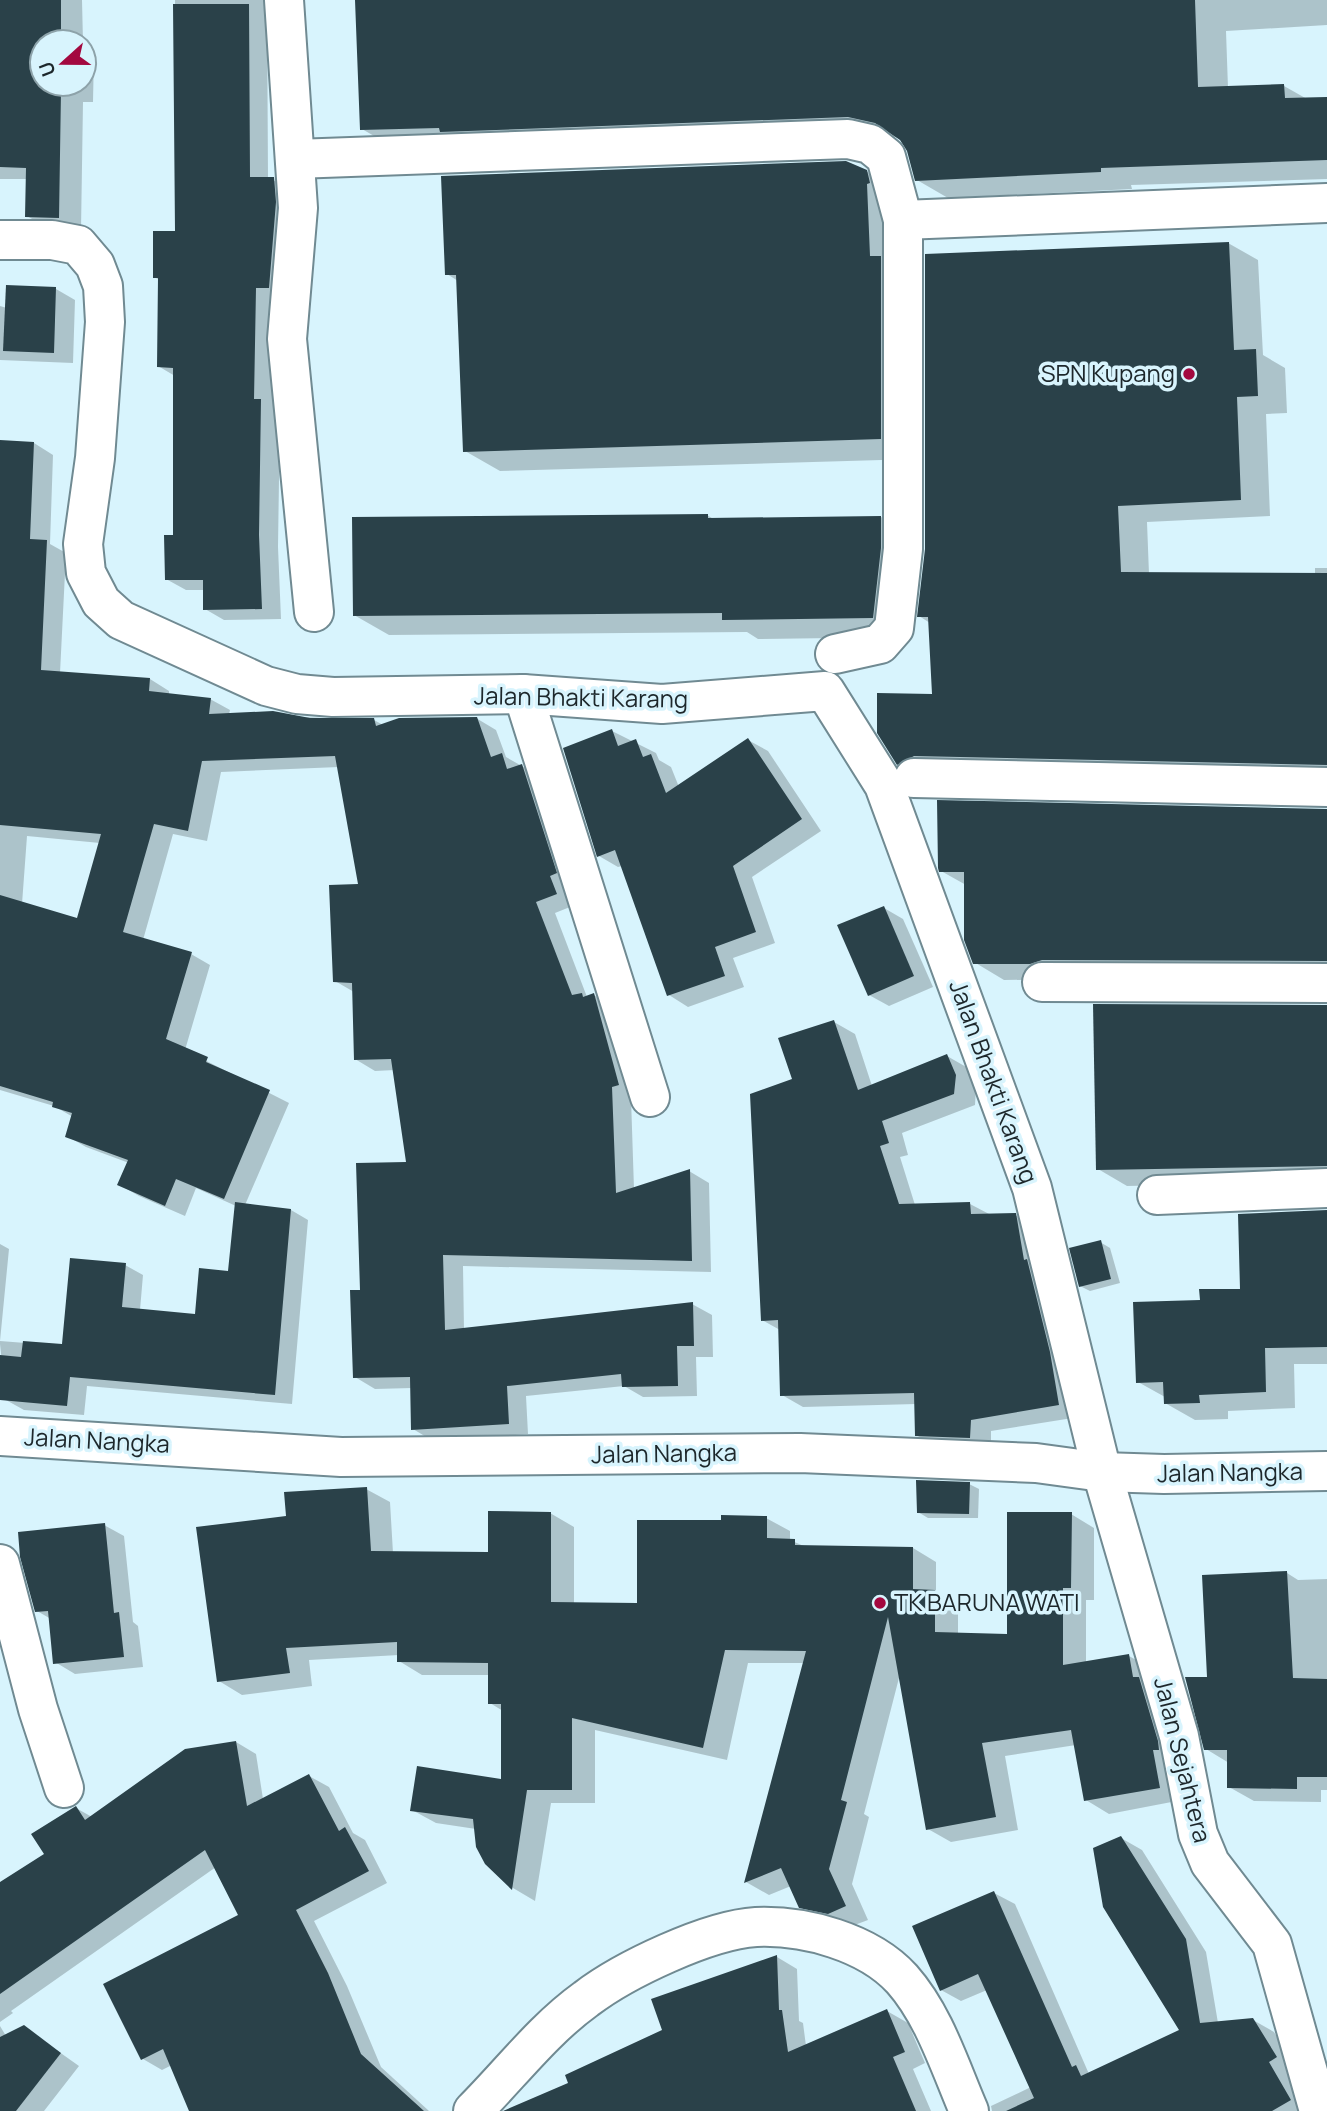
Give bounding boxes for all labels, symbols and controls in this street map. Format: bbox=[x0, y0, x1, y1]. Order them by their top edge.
north arrow bbox=[28, 28, 98, 98]
text: U bbox=[33, 58, 62, 80]
place label: SPN Kupang bbox=[1041, 356, 1175, 389]
marker: SPN Kupang bbox=[1181, 366, 1197, 382]
street label: Jalan Bhakti Karang bbox=[474, 678, 688, 715]
street label: Jalan Bhakti Karang bbox=[942, 975, 1047, 1188]
street label: Jalan Nangka bbox=[23, 1419, 171, 1460]
street label: Jalan Nangka bbox=[591, 1435, 737, 1470]
street label: Jalan Nangka bbox=[1157, 1454, 1303, 1489]
place label: TK BARUNA WATI bbox=[894, 1585, 1080, 1618]
marker: TK BARUNA WATI bbox=[872, 1595, 888, 1611]
street label: Jalan Sejahtera bbox=[1147, 1673, 1220, 1846]

